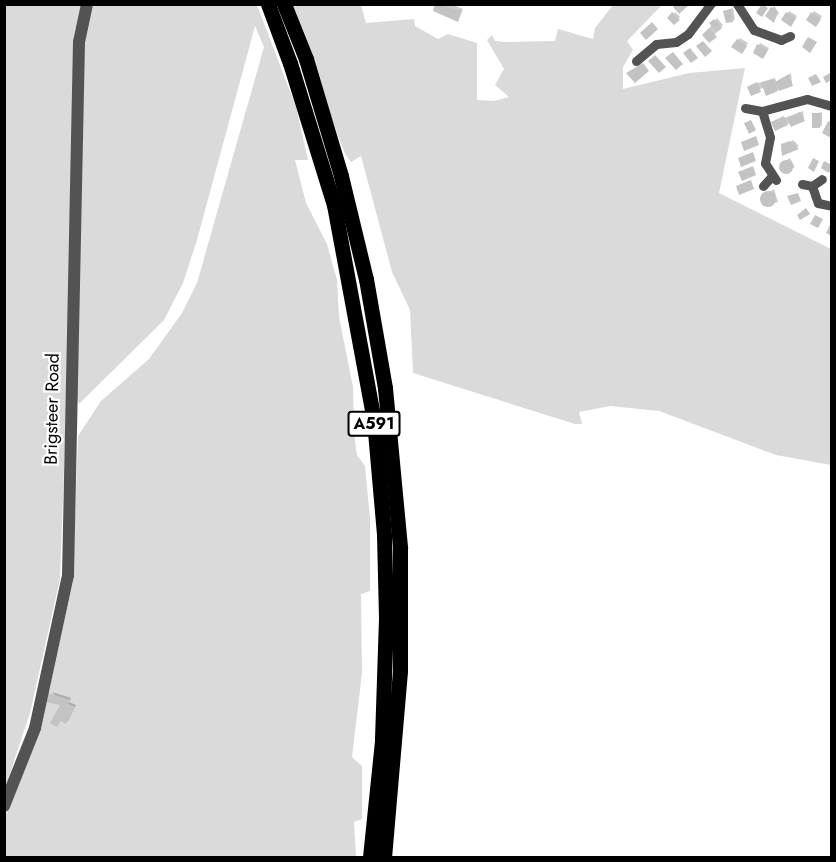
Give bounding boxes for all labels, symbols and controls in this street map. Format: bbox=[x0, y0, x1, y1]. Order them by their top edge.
street label: Brigsteer Road bbox=[40, 353, 64, 465]
road number: A591 bbox=[347, 411, 401, 437]

